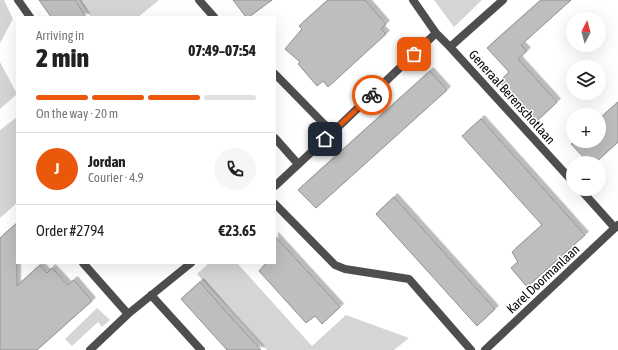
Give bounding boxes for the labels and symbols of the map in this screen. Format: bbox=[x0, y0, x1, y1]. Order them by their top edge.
north arrow bbox=[566, 12, 606, 52]
pin bbox=[397, 37, 431, 71]
street label: Generaal Berenschotlaan bbox=[466, 47, 558, 147]
courier bbox=[352, 75, 392, 115]
pin bbox=[308, 122, 342, 156]
street label: Karel Doormanlaan bbox=[504, 241, 582, 317]

